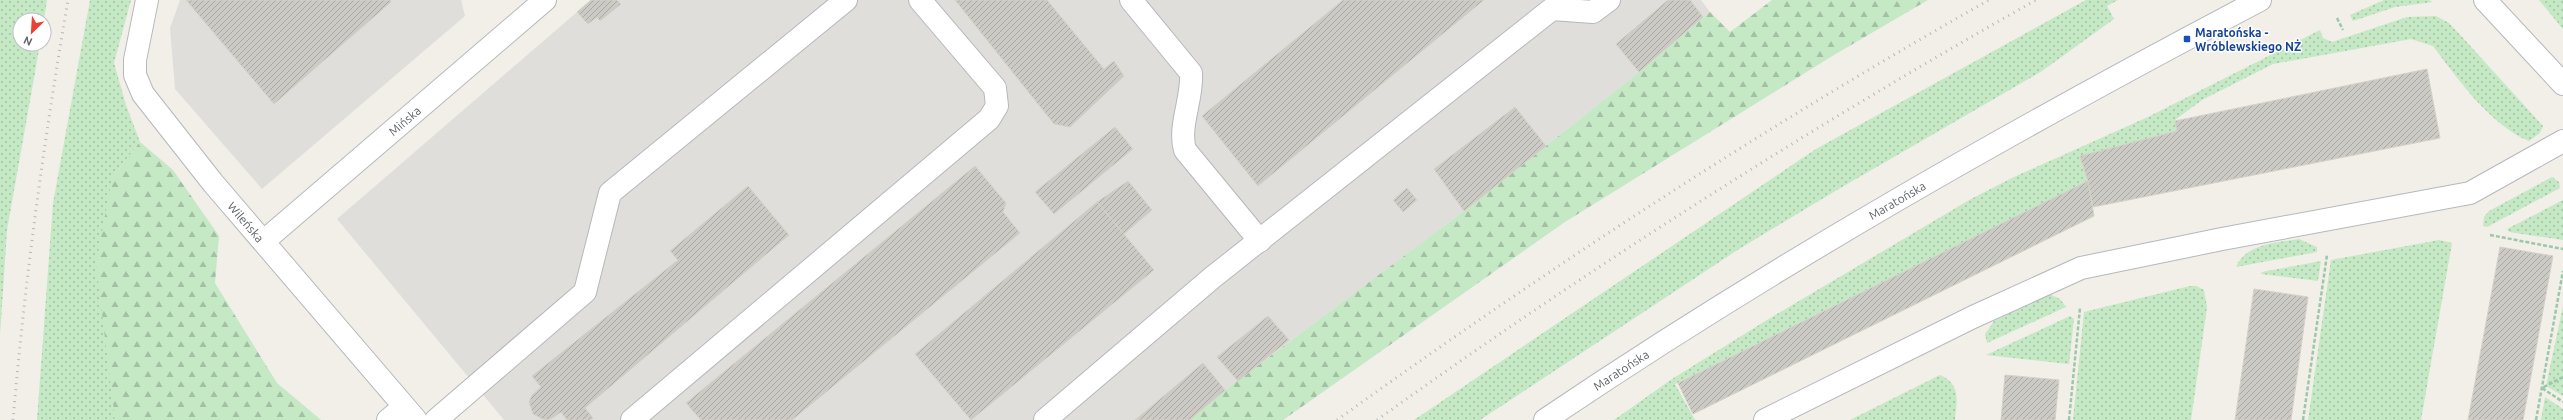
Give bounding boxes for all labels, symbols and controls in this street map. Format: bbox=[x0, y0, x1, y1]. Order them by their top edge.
north arrow bbox=[12, 12, 52, 52]
place label: Maratońska - Wróblewskiego NŻ bbox=[2195, 26, 2301, 53]
text: N bbox=[22, 34, 34, 48]
marker: Maratońska - Wróblewskiego NŻ bbox=[2182, 34, 2192, 44]
street label: Mińska bbox=[386, 103, 423, 138]
street label: Maratońska bbox=[1866, 179, 1928, 222]
street label: Wileńska bbox=[225, 199, 267, 244]
street label: Maratońska bbox=[1591, 347, 1651, 392]

